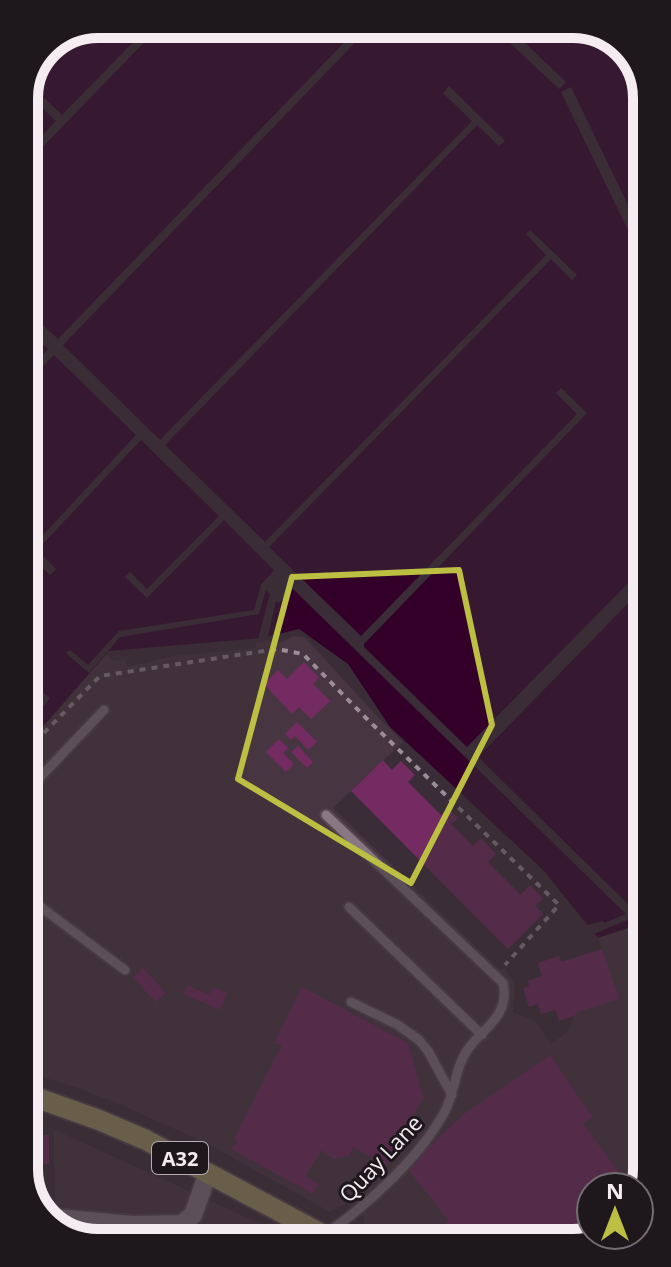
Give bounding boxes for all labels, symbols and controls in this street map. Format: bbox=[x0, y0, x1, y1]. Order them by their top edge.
street label: Quay Lane bbox=[332, 1108, 428, 1208]
road number: A32 bbox=[152, 1142, 208, 1174]
north arrow bbox=[575, 1171, 655, 1251]
text: N bbox=[606, 1175, 624, 1205]

